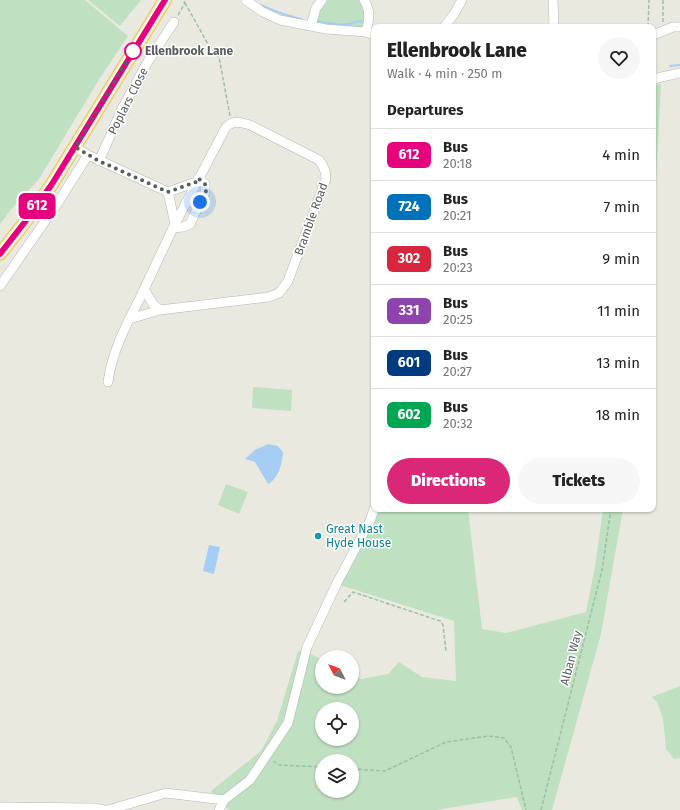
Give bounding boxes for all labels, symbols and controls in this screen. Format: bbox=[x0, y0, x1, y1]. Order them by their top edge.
button: heart bbox=[598, 37, 640, 79]
text: Ellenbrook Lane bbox=[387, 39, 527, 62]
marker: Ellenbrook Lane bbox=[124, 42, 142, 60]
place label: Ellenbrook Lane bbox=[145, 44, 233, 58]
street label: Poplars Close bbox=[105, 65, 151, 137]
text: Walk · 4 min · 250 m bbox=[387, 66, 502, 81]
text: Departures bbox=[387, 101, 464, 119]
text: Bus bbox=[443, 138, 468, 156]
text: 612 bbox=[399, 146, 419, 163]
text: 4 min bbox=[602, 146, 640, 164]
text: 20:18 bbox=[443, 156, 472, 171]
street label: Bramble Road bbox=[291, 181, 331, 257]
text: Bus bbox=[443, 190, 468, 208]
your location bbox=[190, 192, 210, 212]
line badge: 612 bbox=[14, 193, 60, 219]
text: 612 bbox=[27, 197, 47, 214]
text: 724 bbox=[398, 198, 420, 215]
text: 7 min bbox=[603, 198, 640, 216]
text: 20:21 bbox=[443, 208, 472, 223]
text: Bus bbox=[443, 242, 468, 260]
text: 302 bbox=[398, 250, 420, 267]
text: 9 min bbox=[602, 250, 640, 268]
text: 20:23 bbox=[443, 260, 473, 275]
text: Bus bbox=[443, 294, 468, 312]
text: 331 bbox=[399, 302, 419, 319]
text: 11 min bbox=[597, 302, 640, 320]
text: 20:25 bbox=[443, 312, 473, 327]
text: Bus bbox=[443, 346, 468, 364]
text: 601 bbox=[398, 354, 420, 371]
text: 13 min bbox=[596, 354, 640, 372]
text: 20:27 bbox=[443, 364, 472, 379]
text: Bus bbox=[443, 398, 468, 416]
text: 602 bbox=[397, 406, 421, 423]
text: 18 min bbox=[595, 406, 640, 424]
text: 20:32 bbox=[443, 416, 473, 431]
button: Directions bbox=[387, 458, 510, 504]
button: Tickets bbox=[518, 458, 640, 504]
place label: Great Nast Hyde House bbox=[326, 522, 391, 550]
marker: Great Nast Hyde House bbox=[313, 531, 323, 541]
street label: Alban Way bbox=[557, 629, 585, 687]
north arrow bbox=[315, 650, 359, 694]
map controls bbox=[315, 650, 359, 798]
button: locate bbox=[315, 702, 359, 746]
button: layers bbox=[315, 754, 359, 798]

